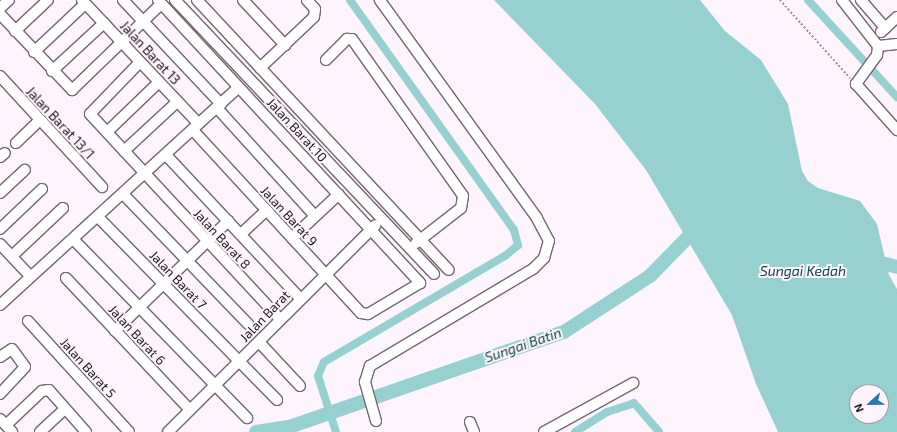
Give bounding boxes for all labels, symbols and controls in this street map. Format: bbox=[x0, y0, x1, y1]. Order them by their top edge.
street label: Jalan Barat 13 bbox=[117, 18, 183, 88]
street label: Jalan Barat 13/1 bbox=[23, 84, 97, 162]
street label: Jalan Barat 10 bbox=[264, 95, 330, 165]
street label: Jalan Barat 9 bbox=[257, 183, 321, 249]
street label: Jalan Barat 8 bbox=[190, 206, 254, 272]
street label: Jalan Barat 7 bbox=[146, 248, 210, 312]
water label: Sungai Kedah bbox=[760, 263, 846, 279]
street label: Jalan Barat bbox=[237, 287, 293, 345]
street label: Jalan Barat 6 bbox=[105, 302, 169, 368]
water label: Sungai Batin bbox=[482, 324, 564, 366]
street label: Jalan Barat 5 bbox=[57, 335, 119, 401]
north arrow bbox=[849, 384, 889, 424]
text: N bbox=[851, 402, 866, 414]

